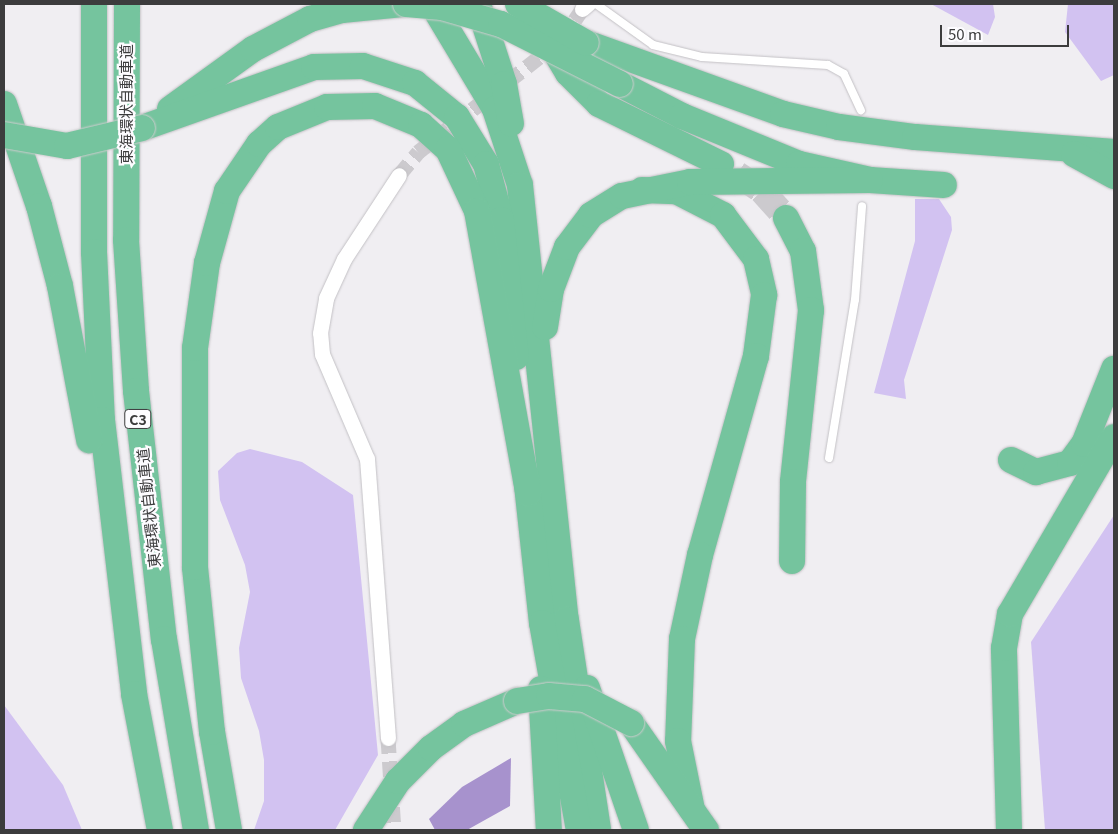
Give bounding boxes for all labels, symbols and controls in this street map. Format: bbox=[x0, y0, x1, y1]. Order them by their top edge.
scale bar bbox=[943, 15, 1072, 47]
text: 50 m bbox=[948, 23, 982, 44]
street label: 東海環状自動車道 bbox=[117, 44, 135, 164]
road number: C3 bbox=[124, 408, 152, 430]
street label: 東海環状自動車道 bbox=[133, 447, 163, 569]

